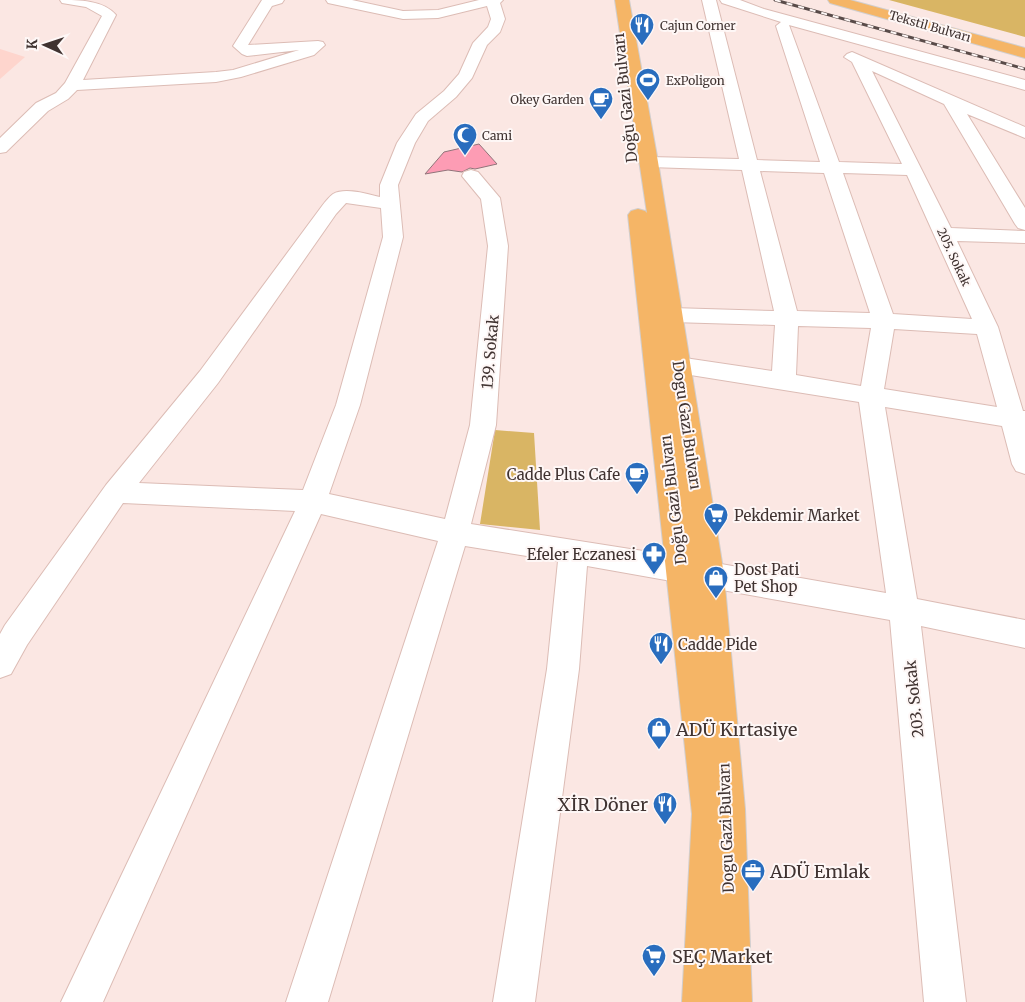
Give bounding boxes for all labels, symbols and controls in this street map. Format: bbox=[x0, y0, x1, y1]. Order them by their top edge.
street label: Tekstil Bulvarı bbox=[887, 7, 973, 45]
restaurant icon: Cajun Corner bbox=[629, 12, 655, 46]
place label: Cajun Corner bbox=[660, 18, 736, 33]
north arrow bbox=[20, 20, 70, 70]
street label: Doğu Gazi Bulvarı bbox=[609, 32, 641, 164]
text: K bbox=[23, 38, 41, 50]
sports icon: ExPoligon bbox=[635, 67, 661, 101]
place label: ExPoligon bbox=[666, 73, 725, 88]
cafe icon: Okey Garden bbox=[588, 86, 614, 120]
place label: Okey Garden bbox=[510, 92, 584, 107]
mosque icon: Cami bbox=[452, 122, 478, 156]
place label: Cami bbox=[482, 128, 512, 143]
street label: 205. Sokak bbox=[934, 226, 974, 289]
street label: 139. Sokak bbox=[477, 314, 503, 390]
street label: Dogu Gazi Bulvarı bbox=[669, 359, 705, 491]
street label: Doğu Gazi Bulvarı bbox=[656, 434, 690, 566]
cafe icon: Cadde Plus Cafe bbox=[624, 461, 650, 495]
place label: Cadde Plus Cafe bbox=[507, 465, 620, 484]
supermarket icon: Pekdemir Market bbox=[703, 502, 729, 536]
place label: Pekdemir Market bbox=[734, 506, 860, 525]
pharmacy icon: Efeler Eczanesi bbox=[641, 541, 667, 575]
place label: Efeler Eczanesi bbox=[527, 545, 636, 564]
place label: Dost Pati Pet Shop bbox=[734, 560, 799, 596]
shop icon: Dost Pati Pet Shop bbox=[703, 565, 729, 599]
restaurant icon: Cadde Pide bbox=[648, 631, 674, 665]
place label: Cadde Pide bbox=[678, 635, 757, 654]
street label: 203. Sokak bbox=[900, 659, 928, 739]
shop icon: ADÜ Kırtasiye bbox=[646, 716, 672, 750]
place label: ADÜ Kırtasiye bbox=[675, 718, 797, 741]
street label: Dogu Gazi Bulvarı bbox=[714, 763, 738, 893]
restaurant icon: XİR Döner bbox=[652, 791, 678, 825]
place label: XİR Döner bbox=[558, 793, 648, 816]
office icon: ADÜ Emlak bbox=[740, 858, 766, 892]
place label: ADÜ Emlak bbox=[769, 860, 870, 883]
supermarket icon: SEÇ Market bbox=[641, 943, 667, 977]
place label: SEÇ Market bbox=[672, 945, 773, 968]

